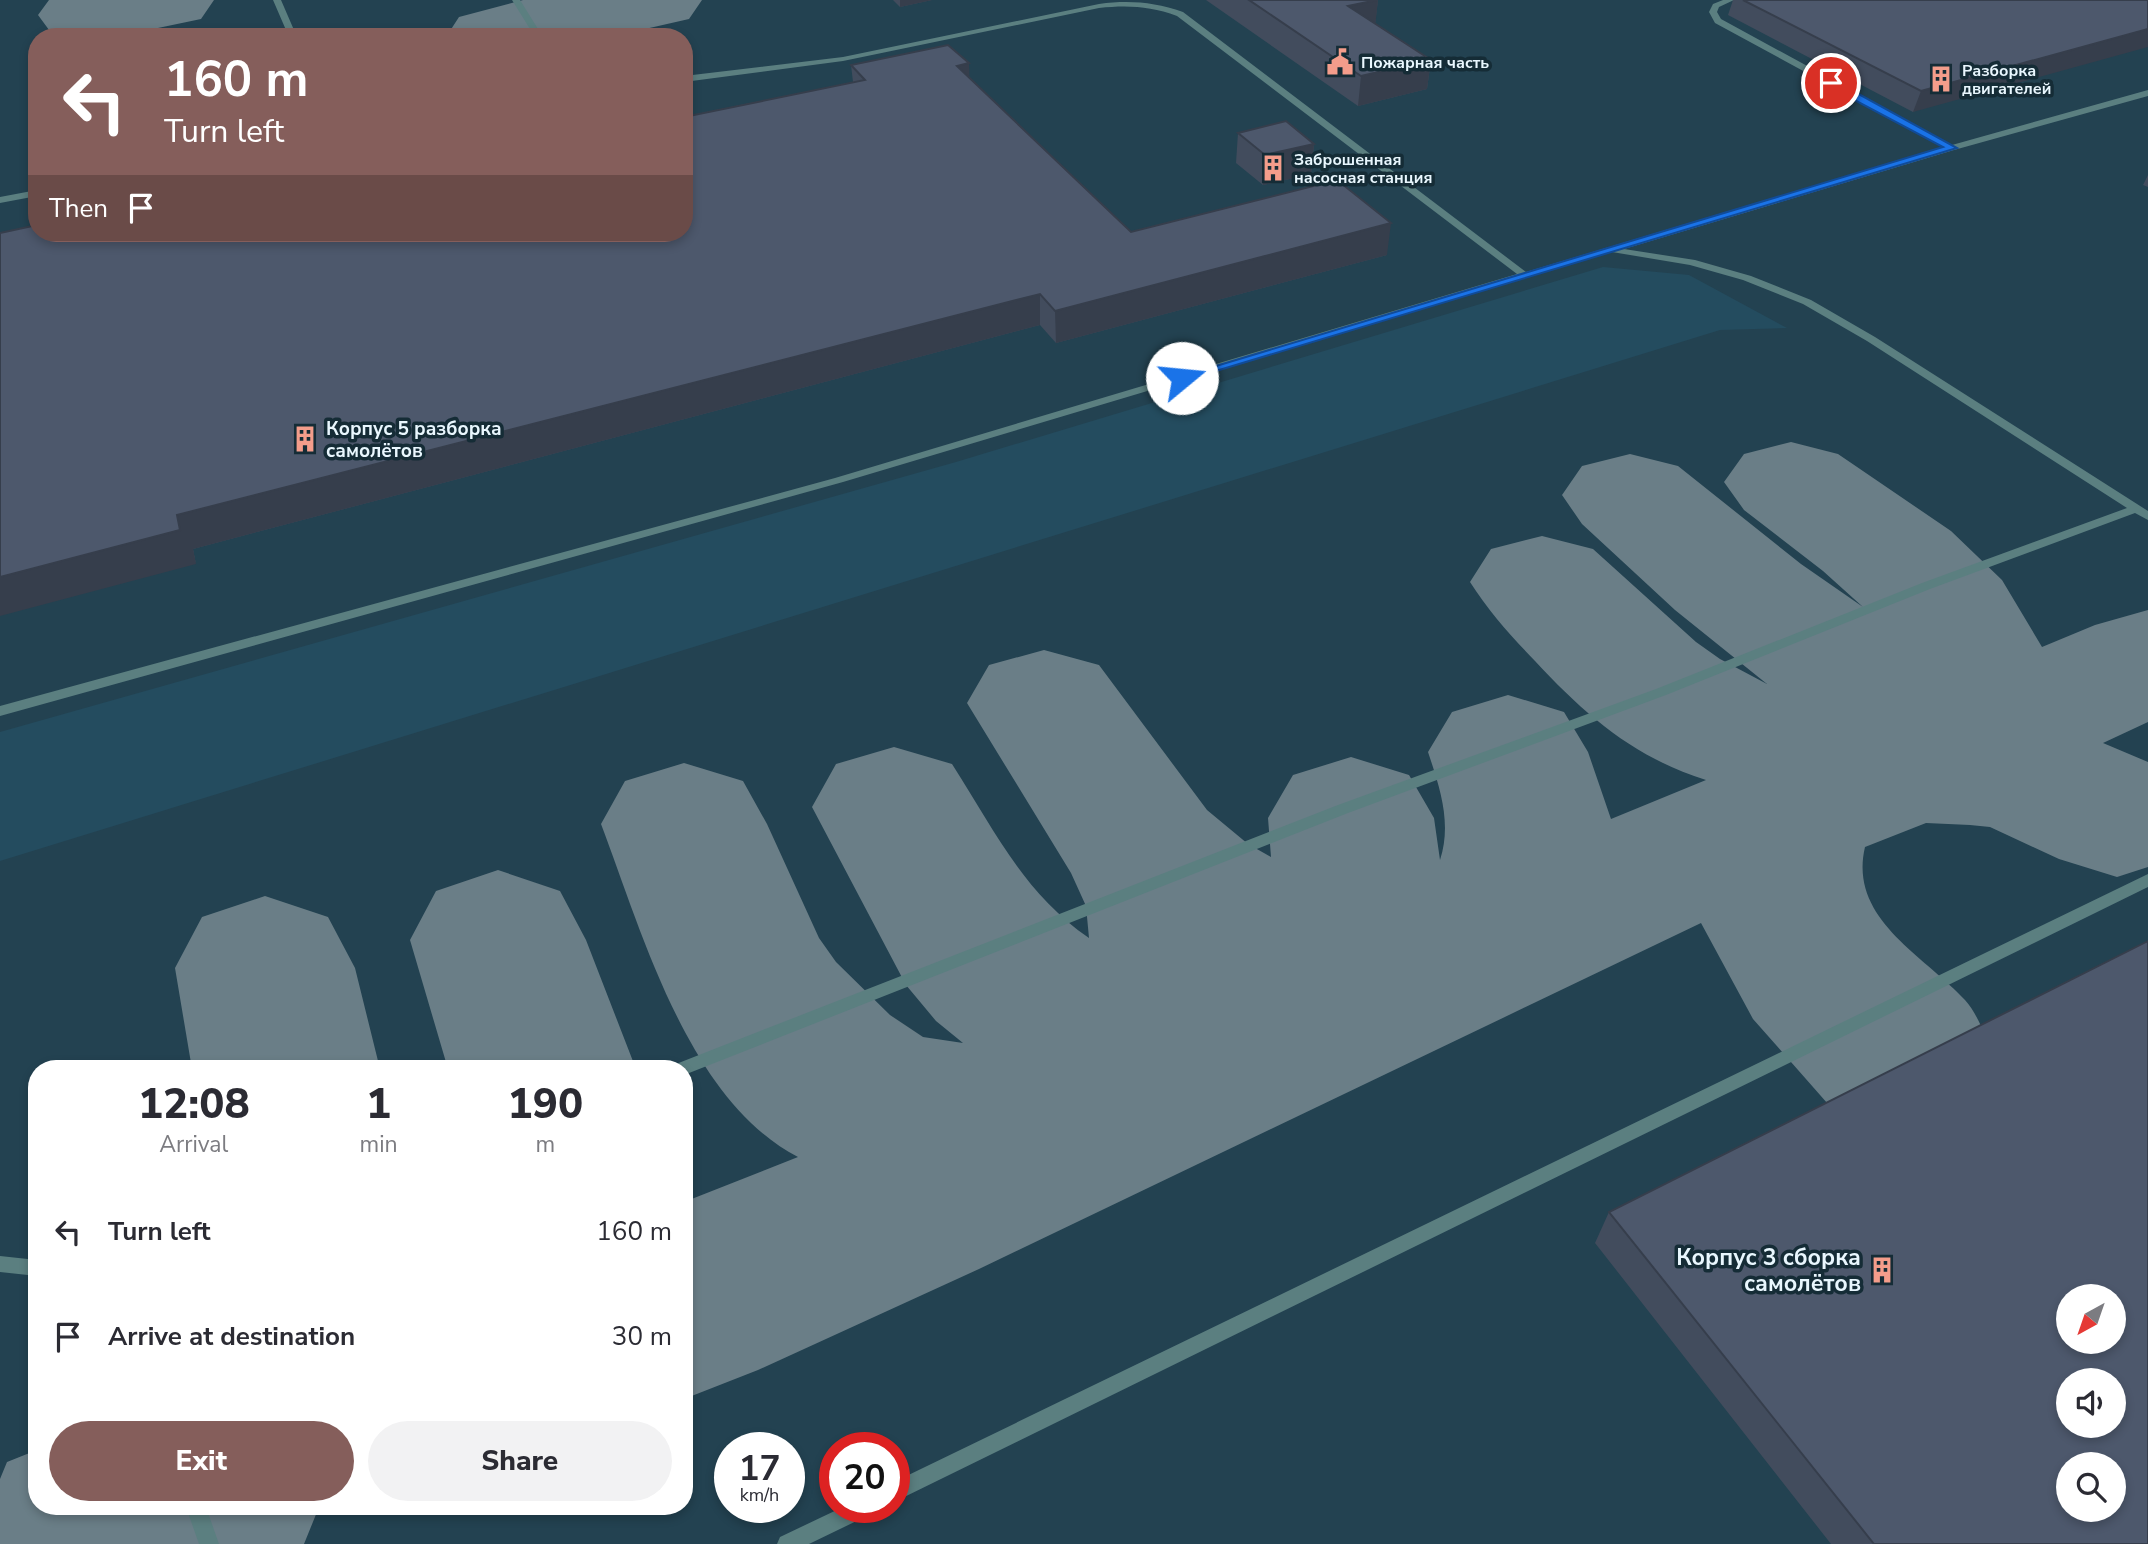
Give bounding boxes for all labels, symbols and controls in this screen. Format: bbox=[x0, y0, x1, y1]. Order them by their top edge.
text: 160 m bbox=[164, 46, 308, 113]
public building icon: Пожарная часть bbox=[1325, 47, 1355, 77]
place label: Пожарная часть bbox=[1361, 52, 1489, 74]
pin bbox=[1801, 53, 1861, 113]
icon: left bbox=[49, 56, 140, 147]
place label: Разборка двигателей bbox=[1962, 60, 2051, 100]
icon: arrive bbox=[1812, 64, 1850, 102]
building icon: Разборка двигателей bbox=[1926, 64, 1956, 94]
text: Turn left bbox=[164, 110, 284, 153]
place label: Заброшенная насосная станция bbox=[1294, 149, 1432, 189]
building icon: Заброшенная насосная станция bbox=[1258, 153, 1288, 183]
icon: arrive bbox=[122, 189, 160, 227]
text: Then bbox=[49, 191, 108, 226]
position arrow bbox=[1145, 341, 1219, 415]
place label: Корпус 5 разборка самолётов bbox=[326, 416, 502, 464]
building icon: Корпус 5 разборка самолётов bbox=[290, 424, 320, 454]
text: 12:08 bbox=[138, 1076, 250, 1133]
text: 1 bbox=[366, 1076, 391, 1133]
text: 190 bbox=[508, 1076, 583, 1133]
text: Arrival bbox=[159, 1129, 228, 1160]
text: min bbox=[360, 1129, 398, 1160]
text: m bbox=[535, 1129, 555, 1160]
icon: left bbox=[49, 1213, 87, 1251]
text: Turn left bbox=[108, 1214, 211, 1249]
text: 160 m bbox=[596, 1214, 672, 1249]
place label: Корпус 3 сборка самолётов bbox=[1676, 1242, 1861, 1299]
building icon: Корпус 3 сборка самолётов bbox=[1867, 1255, 1897, 1285]
north arrow bbox=[2056, 1284, 2126, 1354]
map controls bbox=[2056, 1284, 2126, 1522]
icon: arrive bbox=[49, 1318, 87, 1356]
text: Arrive at destination bbox=[108, 1319, 355, 1354]
text: 30 m bbox=[612, 1319, 672, 1354]
button: sound bbox=[2056, 1368, 2126, 1438]
button: Exit bbox=[49, 1421, 354, 1501]
button: Share bbox=[368, 1421, 672, 1501]
speed limit sign: 20 bbox=[819, 1432, 910, 1523]
text: 17 bbox=[738, 1445, 781, 1492]
button: search bbox=[2056, 1452, 2126, 1522]
text: km/h bbox=[740, 1483, 779, 1507]

